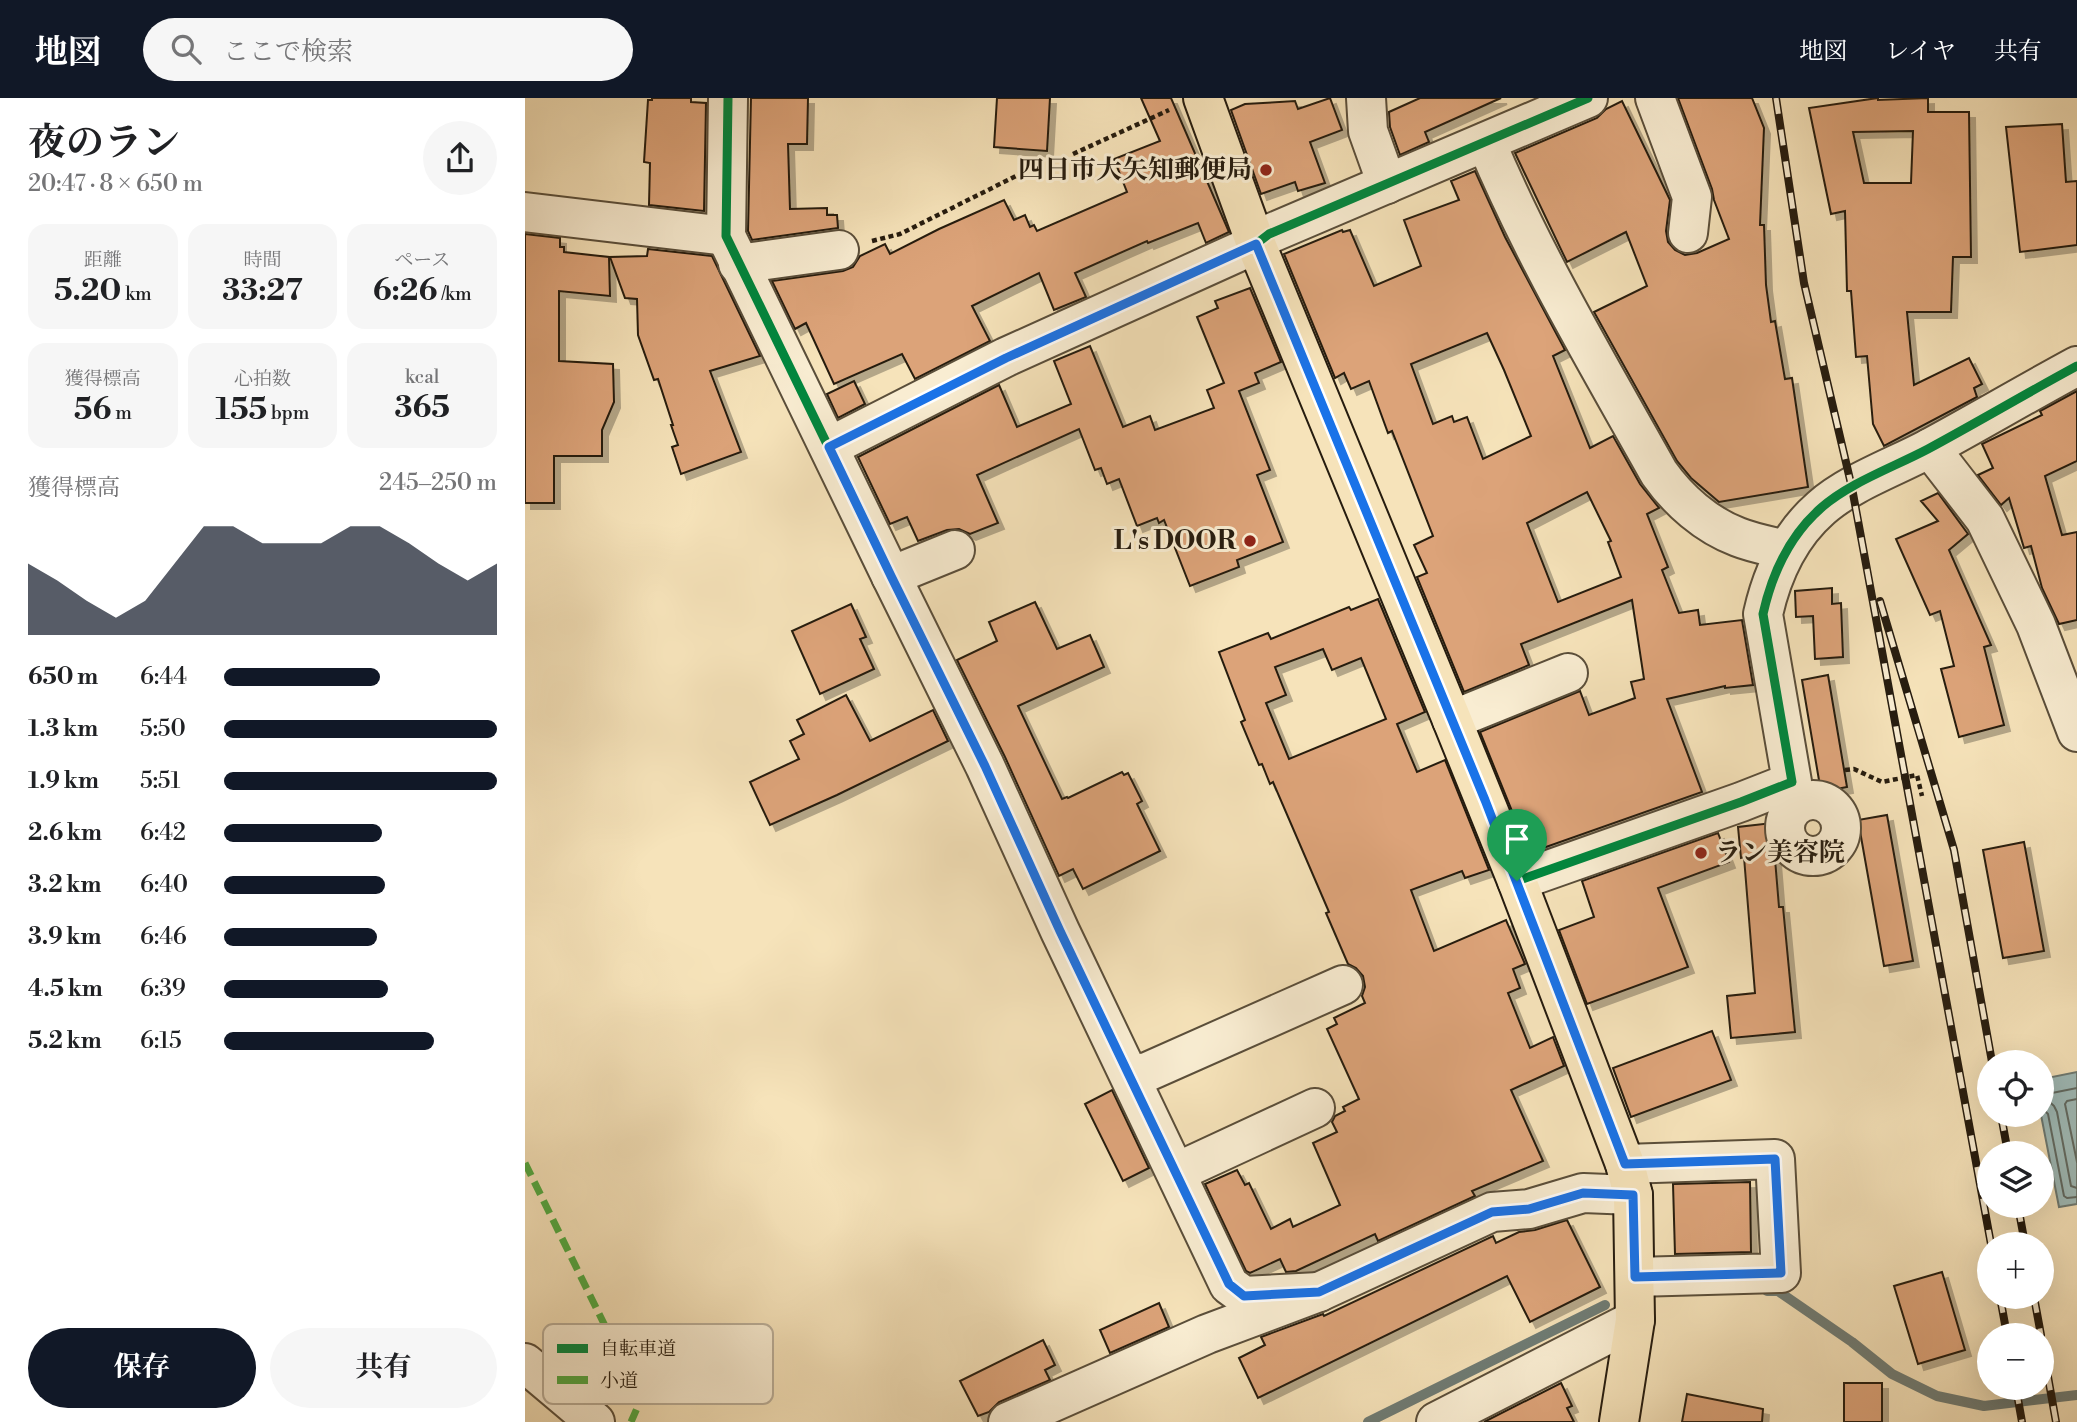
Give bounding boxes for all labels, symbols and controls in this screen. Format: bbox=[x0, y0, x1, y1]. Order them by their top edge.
search box bbox=[143, 18, 633, 81]
icon: search bbox=[167, 30, 205, 68]
text: 地図 bbox=[35, 33, 101, 74]
text: ここで検索 bbox=[223, 36, 353, 68]
text: 地図 bbox=[1799, 37, 1847, 67]
text: レイヤ bbox=[1885, 37, 1956, 67]
text: 共有 bbox=[1994, 37, 2042, 67]
text: 夜のラン bbox=[28, 120, 180, 167]
button: share bbox=[423, 121, 497, 195]
place label: 四日市大矢知郵便局 bbox=[1018, 154, 1252, 186]
marker: 四日市大矢知郵便局 bbox=[1258, 162, 1274, 178]
text: 20:47 · 8 × 650 m bbox=[28, 170, 203, 198]
text: 距離 bbox=[84, 248, 122, 272]
text: 時間 bbox=[243, 248, 282, 272]
text: ペース bbox=[394, 248, 450, 272]
text: 5.20 bbox=[54, 272, 121, 310]
text: 33:27 bbox=[222, 272, 303, 310]
text: 6:26 bbox=[373, 272, 438, 310]
text: km bbox=[121, 282, 152, 306]
text: /km bbox=[438, 282, 472, 306]
text: kcal bbox=[405, 365, 439, 389]
text: 獲得標高 bbox=[65, 367, 141, 391]
text: 心拍数 bbox=[234, 367, 291, 391]
text: 365 bbox=[394, 389, 450, 427]
text: 56 bbox=[74, 391, 111, 429]
text: 155 bbox=[216, 391, 267, 429]
text: m bbox=[111, 401, 132, 425]
text: bpm bbox=[267, 401, 309, 425]
text: 245–250 m bbox=[379, 469, 497, 497]
text: 獲得標高 bbox=[28, 474, 120, 502]
place label: L's DOOR bbox=[1114, 525, 1237, 557]
marker: L's DOOR bbox=[1242, 533, 1258, 549]
text: 650 m bbox=[28, 663, 98, 691]
text: 6:44 bbox=[140, 663, 187, 691]
text: 1.3 km bbox=[28, 715, 98, 743]
text: 5:50 bbox=[140, 715, 186, 743]
text: 1.9 km bbox=[28, 767, 99, 795]
text: 5:51 bbox=[140, 767, 180, 795]
pin bbox=[1487, 809, 1547, 881]
text: 2.6 km bbox=[28, 819, 102, 847]
text: 6:42 bbox=[140, 819, 186, 847]
icon: arrive bbox=[1498, 820, 1536, 858]
place label: ラン美容院 bbox=[1715, 837, 1845, 869]
marker: ラン美容院 bbox=[1693, 845, 1709, 861]
text: 3.2 km bbox=[28, 871, 101, 899]
text: 6:40 bbox=[140, 871, 188, 899]
text: 3.9 km bbox=[28, 923, 101, 951]
text: 6:46 bbox=[140, 923, 187, 951]
text: 4.5 km bbox=[28, 975, 103, 1003]
text: 6:39 bbox=[140, 975, 186, 1003]
text: 5.2 km bbox=[28, 1027, 102, 1055]
text: 6:15 bbox=[140, 1027, 182, 1055]
map controls bbox=[1977, 1050, 2054, 1400]
button: locate bbox=[1977, 1050, 2054, 1127]
button: layers bbox=[1977, 1141, 2054, 1218]
button: + bbox=[1977, 1232, 2054, 1309]
button: − bbox=[1977, 1323, 2054, 1400]
legend bbox=[543, 1324, 773, 1404]
button: 保存 bbox=[28, 1328, 256, 1408]
button: 共有 bbox=[270, 1328, 497, 1408]
text: 自転車道 bbox=[600, 1337, 676, 1361]
text: 小道 bbox=[600, 1369, 638, 1393]

